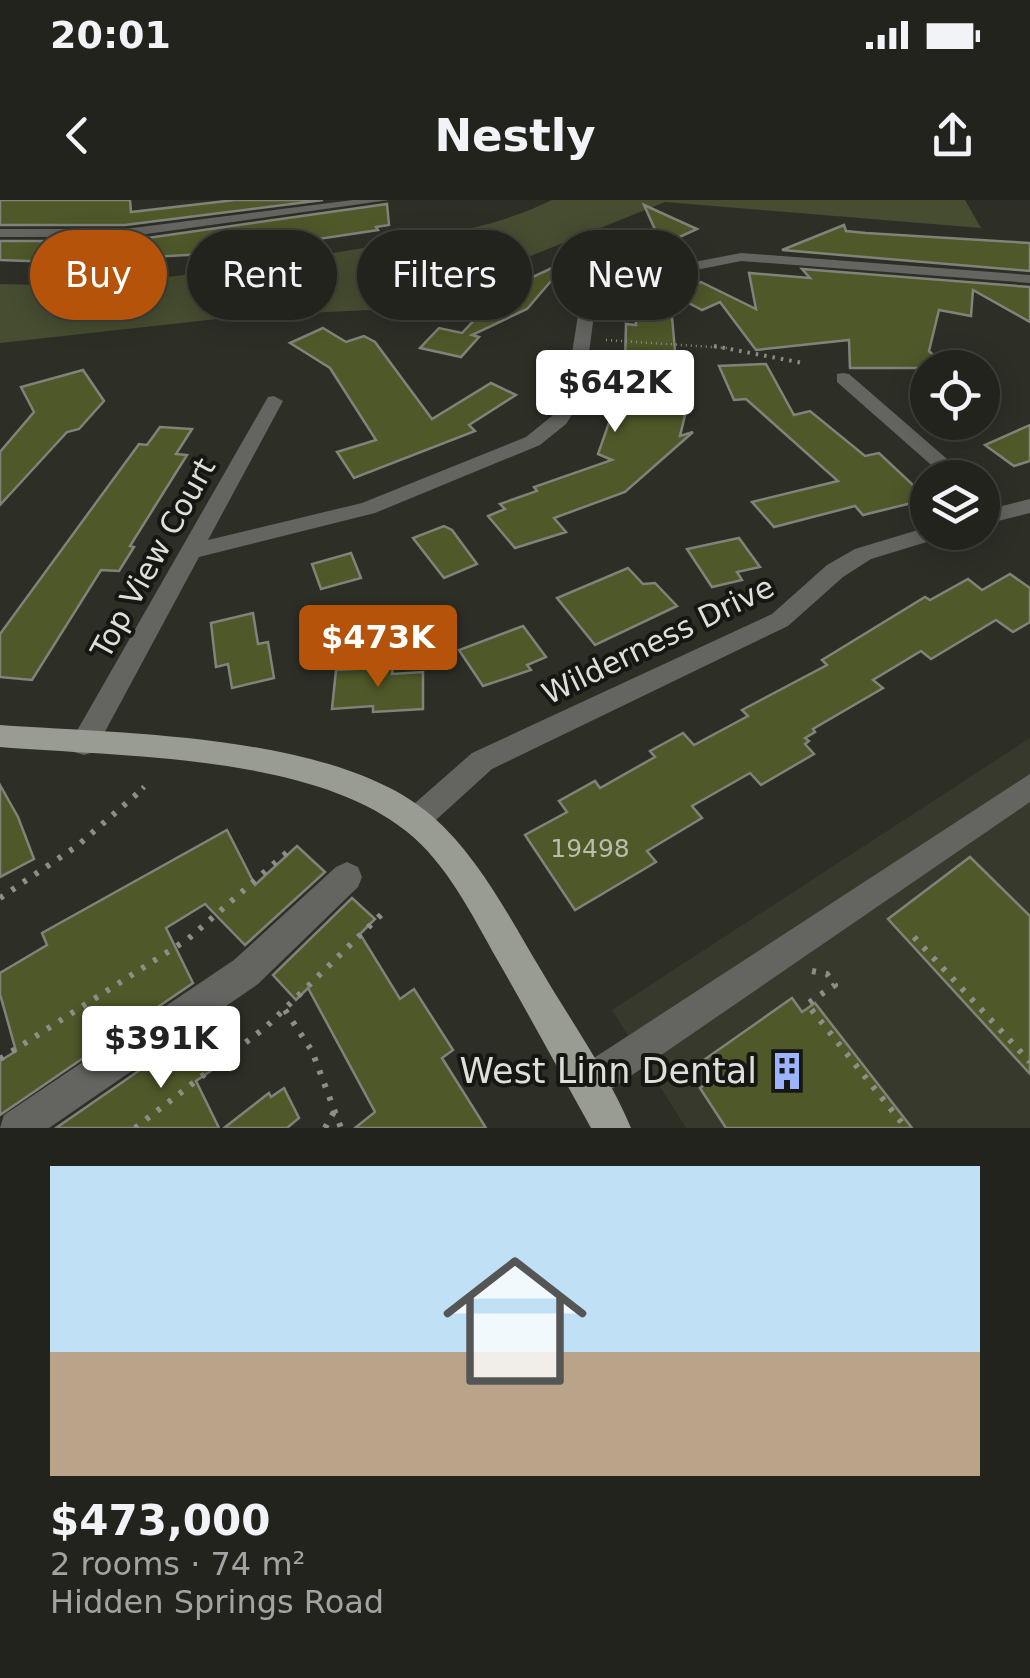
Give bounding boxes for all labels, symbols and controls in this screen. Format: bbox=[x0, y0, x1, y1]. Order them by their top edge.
text: 20:01 bbox=[50, 13, 171, 57]
icon: back bbox=[50, 108, 105, 163]
icon: share bbox=[925, 108, 980, 163]
text: Nestly bbox=[434, 109, 596, 162]
chip: Buy bbox=[30, 230, 167, 320]
chip: Rent bbox=[187, 230, 337, 320]
chip: Filters bbox=[357, 230, 532, 320]
chip: New bbox=[552, 230, 698, 320]
pin: $642K bbox=[545, 350, 685, 435]
map controls bbox=[910, 350, 1000, 550]
button: locate bbox=[910, 350, 1000, 440]
text: $642K bbox=[558, 363, 672, 401]
street label: Top View Court bbox=[83, 452, 223, 665]
button: layers bbox=[910, 460, 1000, 550]
street label: Wilderness Drive bbox=[537, 569, 779, 711]
pin: $473K bbox=[308, 605, 448, 690]
text: $473K bbox=[321, 618, 435, 656]
house number: 19498 bbox=[550, 834, 630, 863]
pin: $391K bbox=[91, 1006, 231, 1091]
text: $391K bbox=[104, 1019, 218, 1057]
building icon: West Linn Dental bbox=[766, 1050, 808, 1092]
place label: West Linn Dental bbox=[460, 1051, 757, 1091]
icon: home bbox=[425, 1231, 605, 1411]
text: $473,000 bbox=[50, 1496, 271, 1545]
text: 2 rooms · 74 m² bbox=[50, 1545, 305, 1583]
text: Hidden Springs Road bbox=[50, 1583, 384, 1621]

